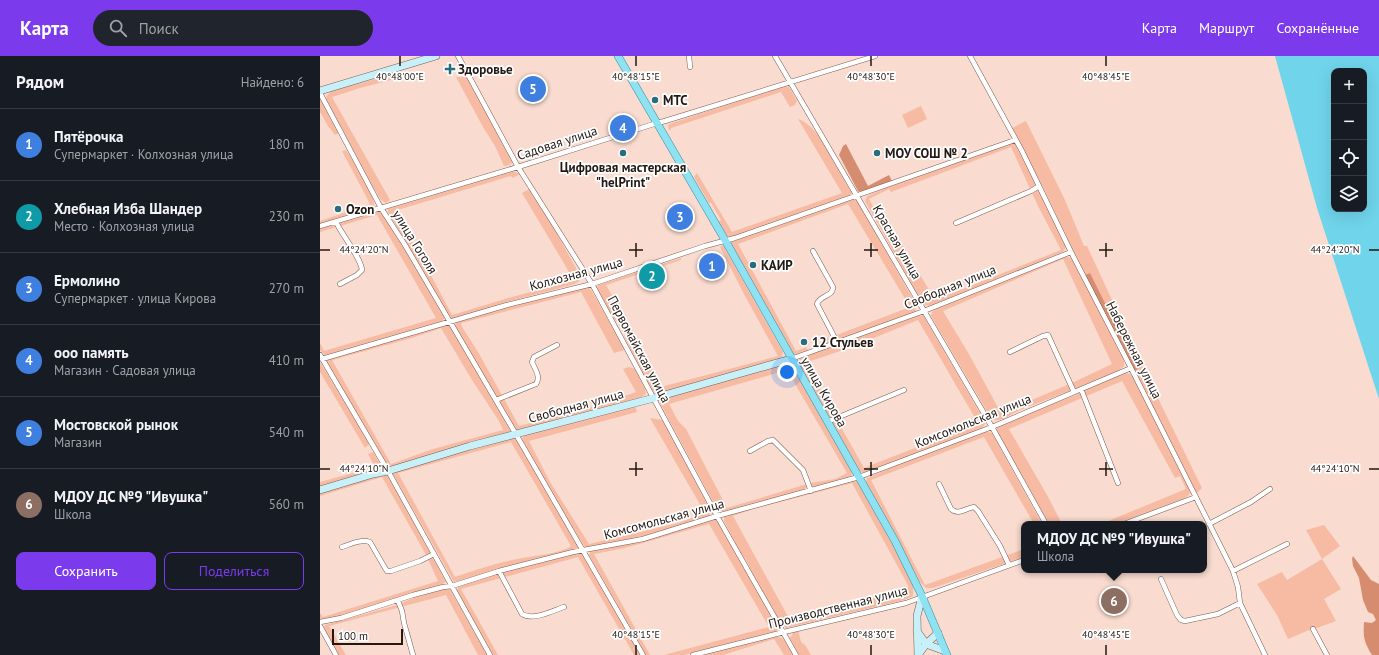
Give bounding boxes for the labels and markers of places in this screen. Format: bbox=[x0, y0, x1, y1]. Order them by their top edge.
place label: Здоровье bbox=[458, 61, 513, 78]
marker: Здоровье bbox=[445, 64, 455, 74]
pin: 5 bbox=[520, 74, 546, 104]
place label: МТС bbox=[663, 92, 688, 109]
marker: МТС bbox=[650, 95, 660, 105]
pin: 4 bbox=[610, 113, 636, 143]
place label: МОУ СОШ № 2 bbox=[885, 145, 968, 162]
marker: Цифровая мастерская "helPrint" bbox=[618, 148, 628, 158]
marker: МОУ СОШ № 2 bbox=[872, 148, 882, 158]
place label: Цифровая мастерская "helPrint" bbox=[560, 159, 686, 191]
place label: Ozon bbox=[346, 201, 374, 218]
pin: 3 bbox=[667, 202, 693, 232]
marker: Ozon bbox=[333, 204, 343, 214]
pin: 1 bbox=[699, 251, 725, 281]
place label: КАИР bbox=[761, 257, 793, 274]
marker: КАИР bbox=[748, 260, 758, 270]
pin: 2 bbox=[639, 261, 665, 291]
place label: 12 Стульев bbox=[812, 334, 874, 351]
marker: 12 Стульев bbox=[799, 337, 809, 347]
pin: 6 bbox=[1101, 586, 1127, 616]

